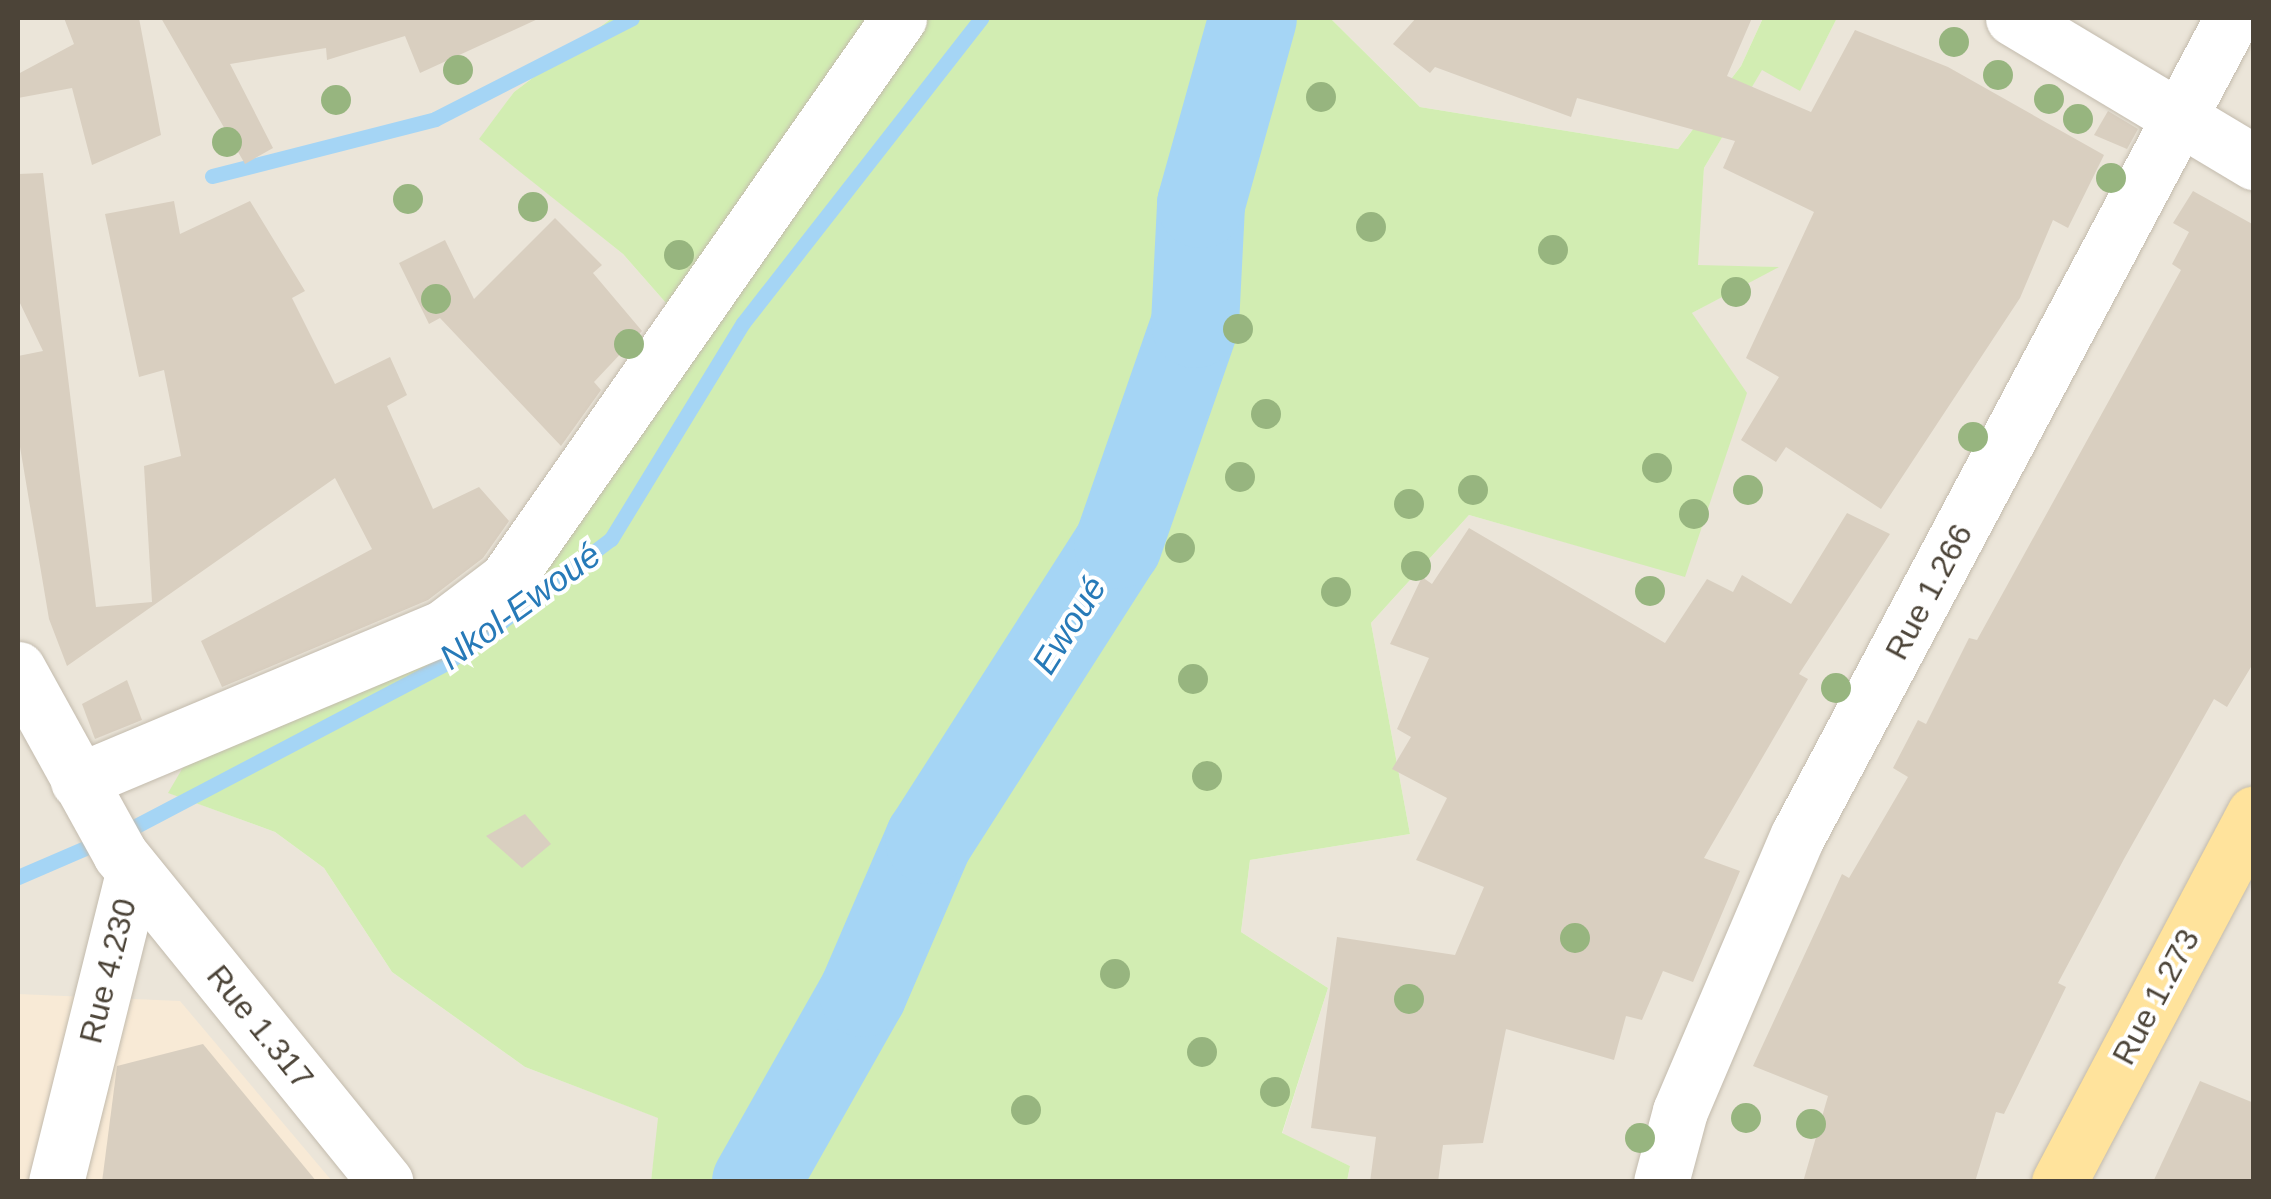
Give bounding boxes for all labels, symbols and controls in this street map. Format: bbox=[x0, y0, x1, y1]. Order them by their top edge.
street label: Rue 1.266 bbox=[1877, 518, 1981, 666]
water label: Nkol-Ewoué bbox=[431, 534, 609, 678]
water label: Ewoué bbox=[1023, 568, 1115, 682]
street label: Rue 4.230 bbox=[72, 895, 144, 1047]
street label: Rue 1.273 bbox=[2104, 923, 2208, 1071]
street label: Rue 1.317 bbox=[199, 958, 321, 1096]

